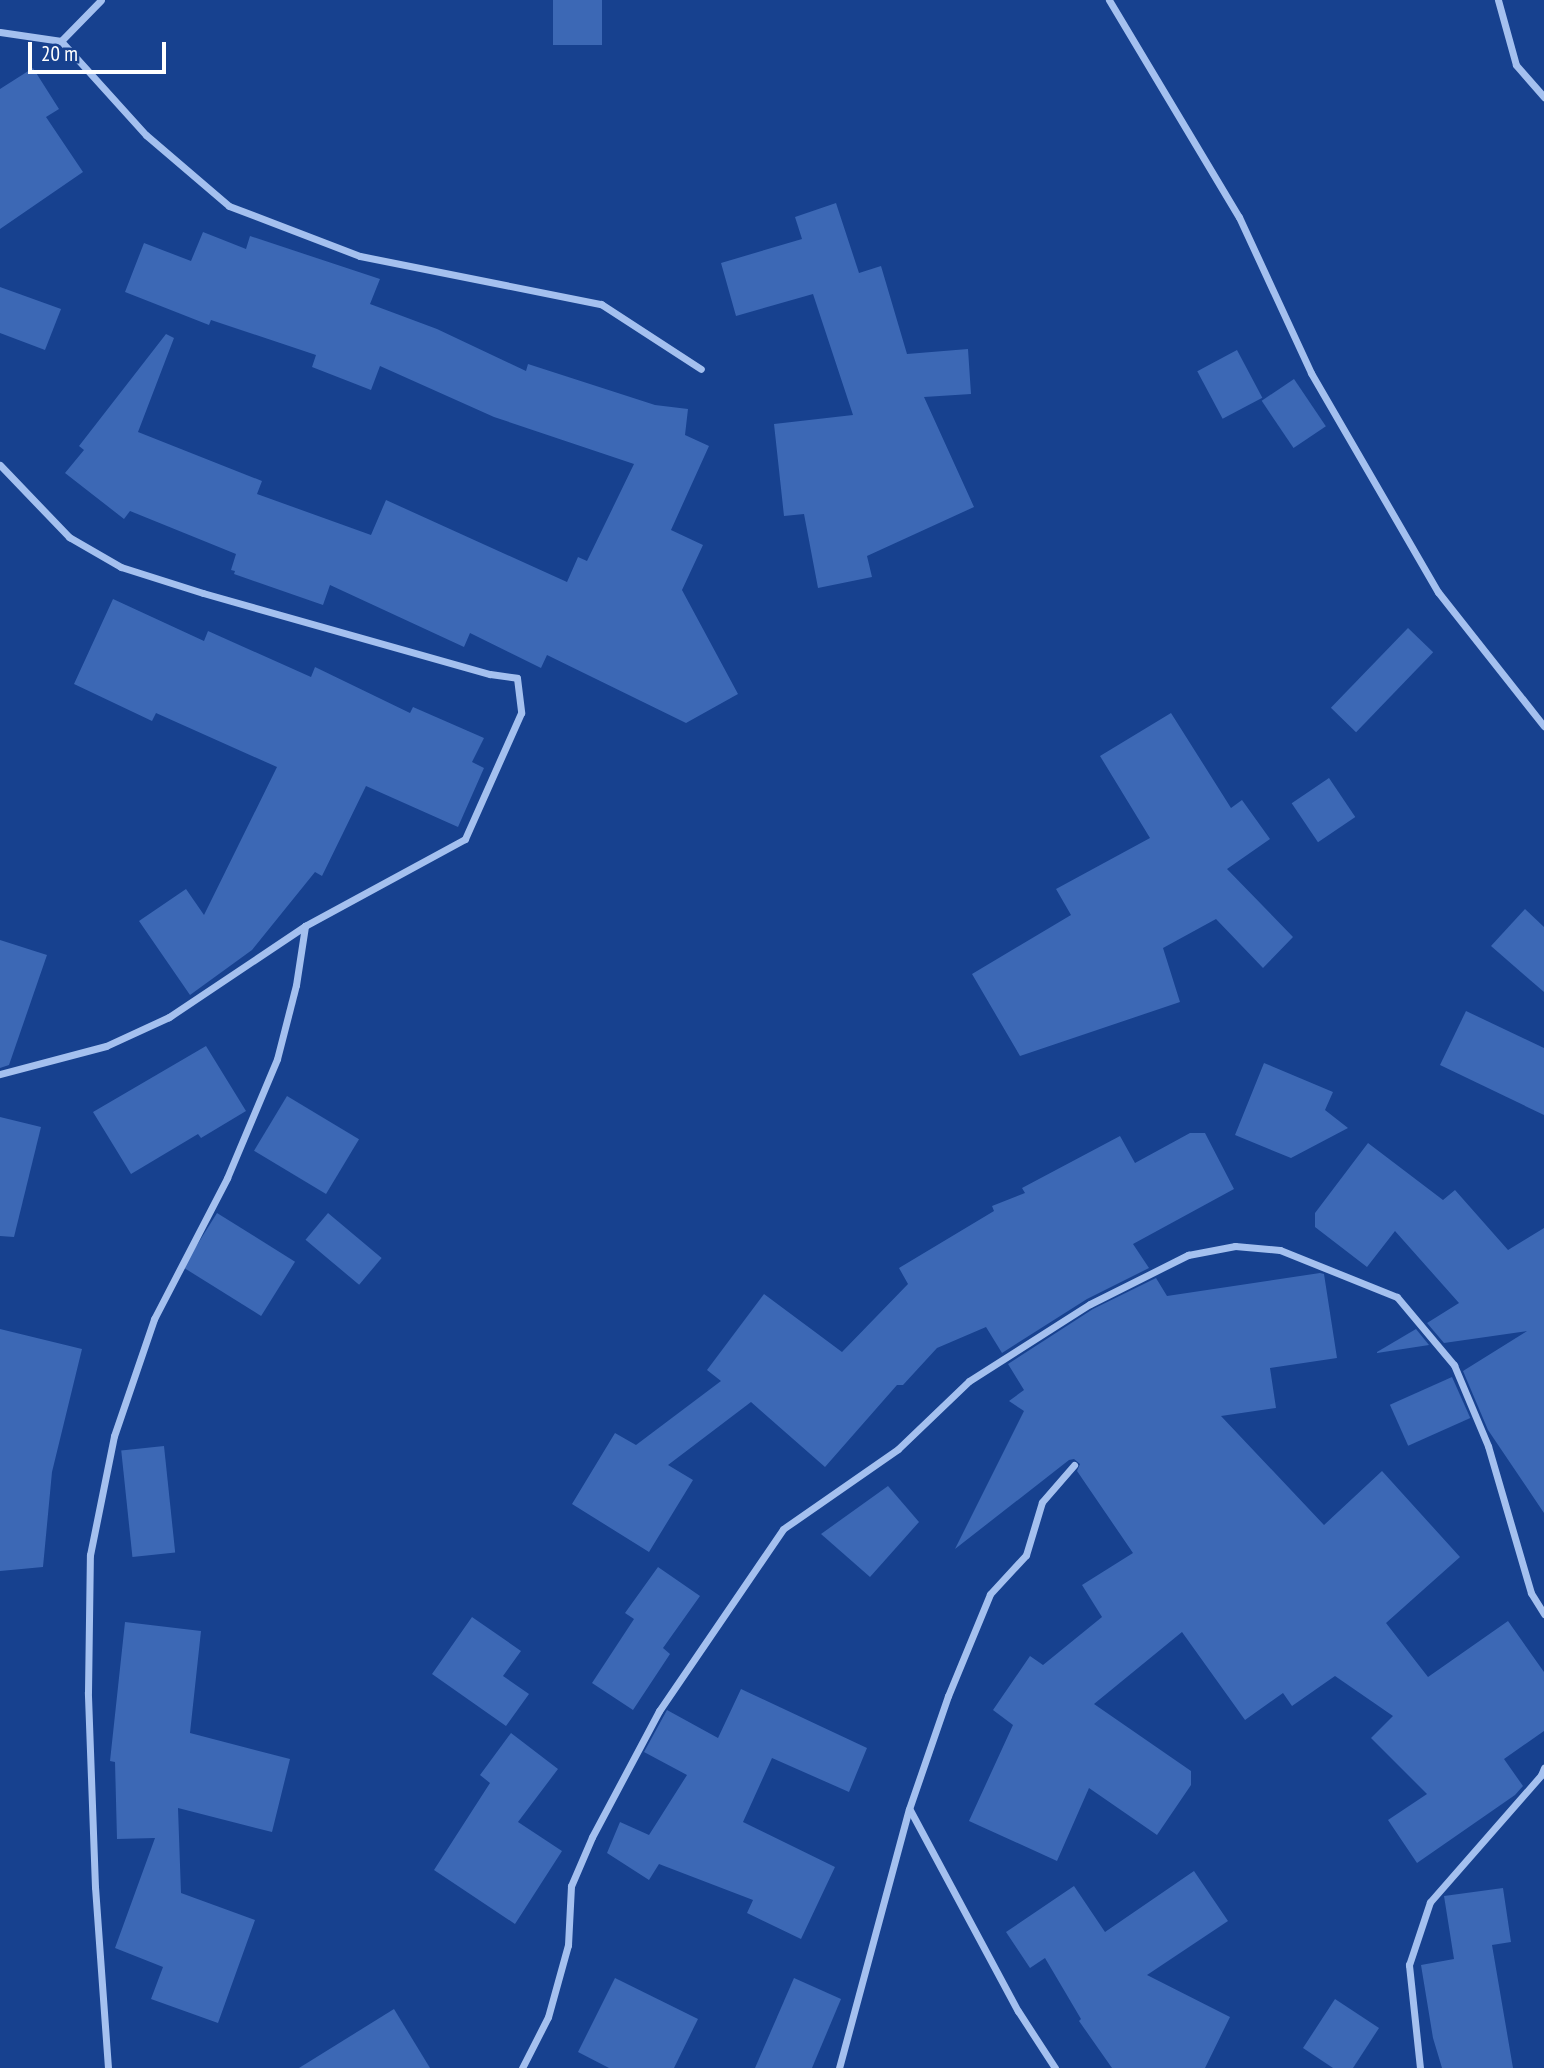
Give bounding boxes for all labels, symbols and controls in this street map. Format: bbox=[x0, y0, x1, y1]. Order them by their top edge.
scale bar bbox=[32, 28, 170, 72]
text: 20 m bbox=[41, 40, 78, 67]

